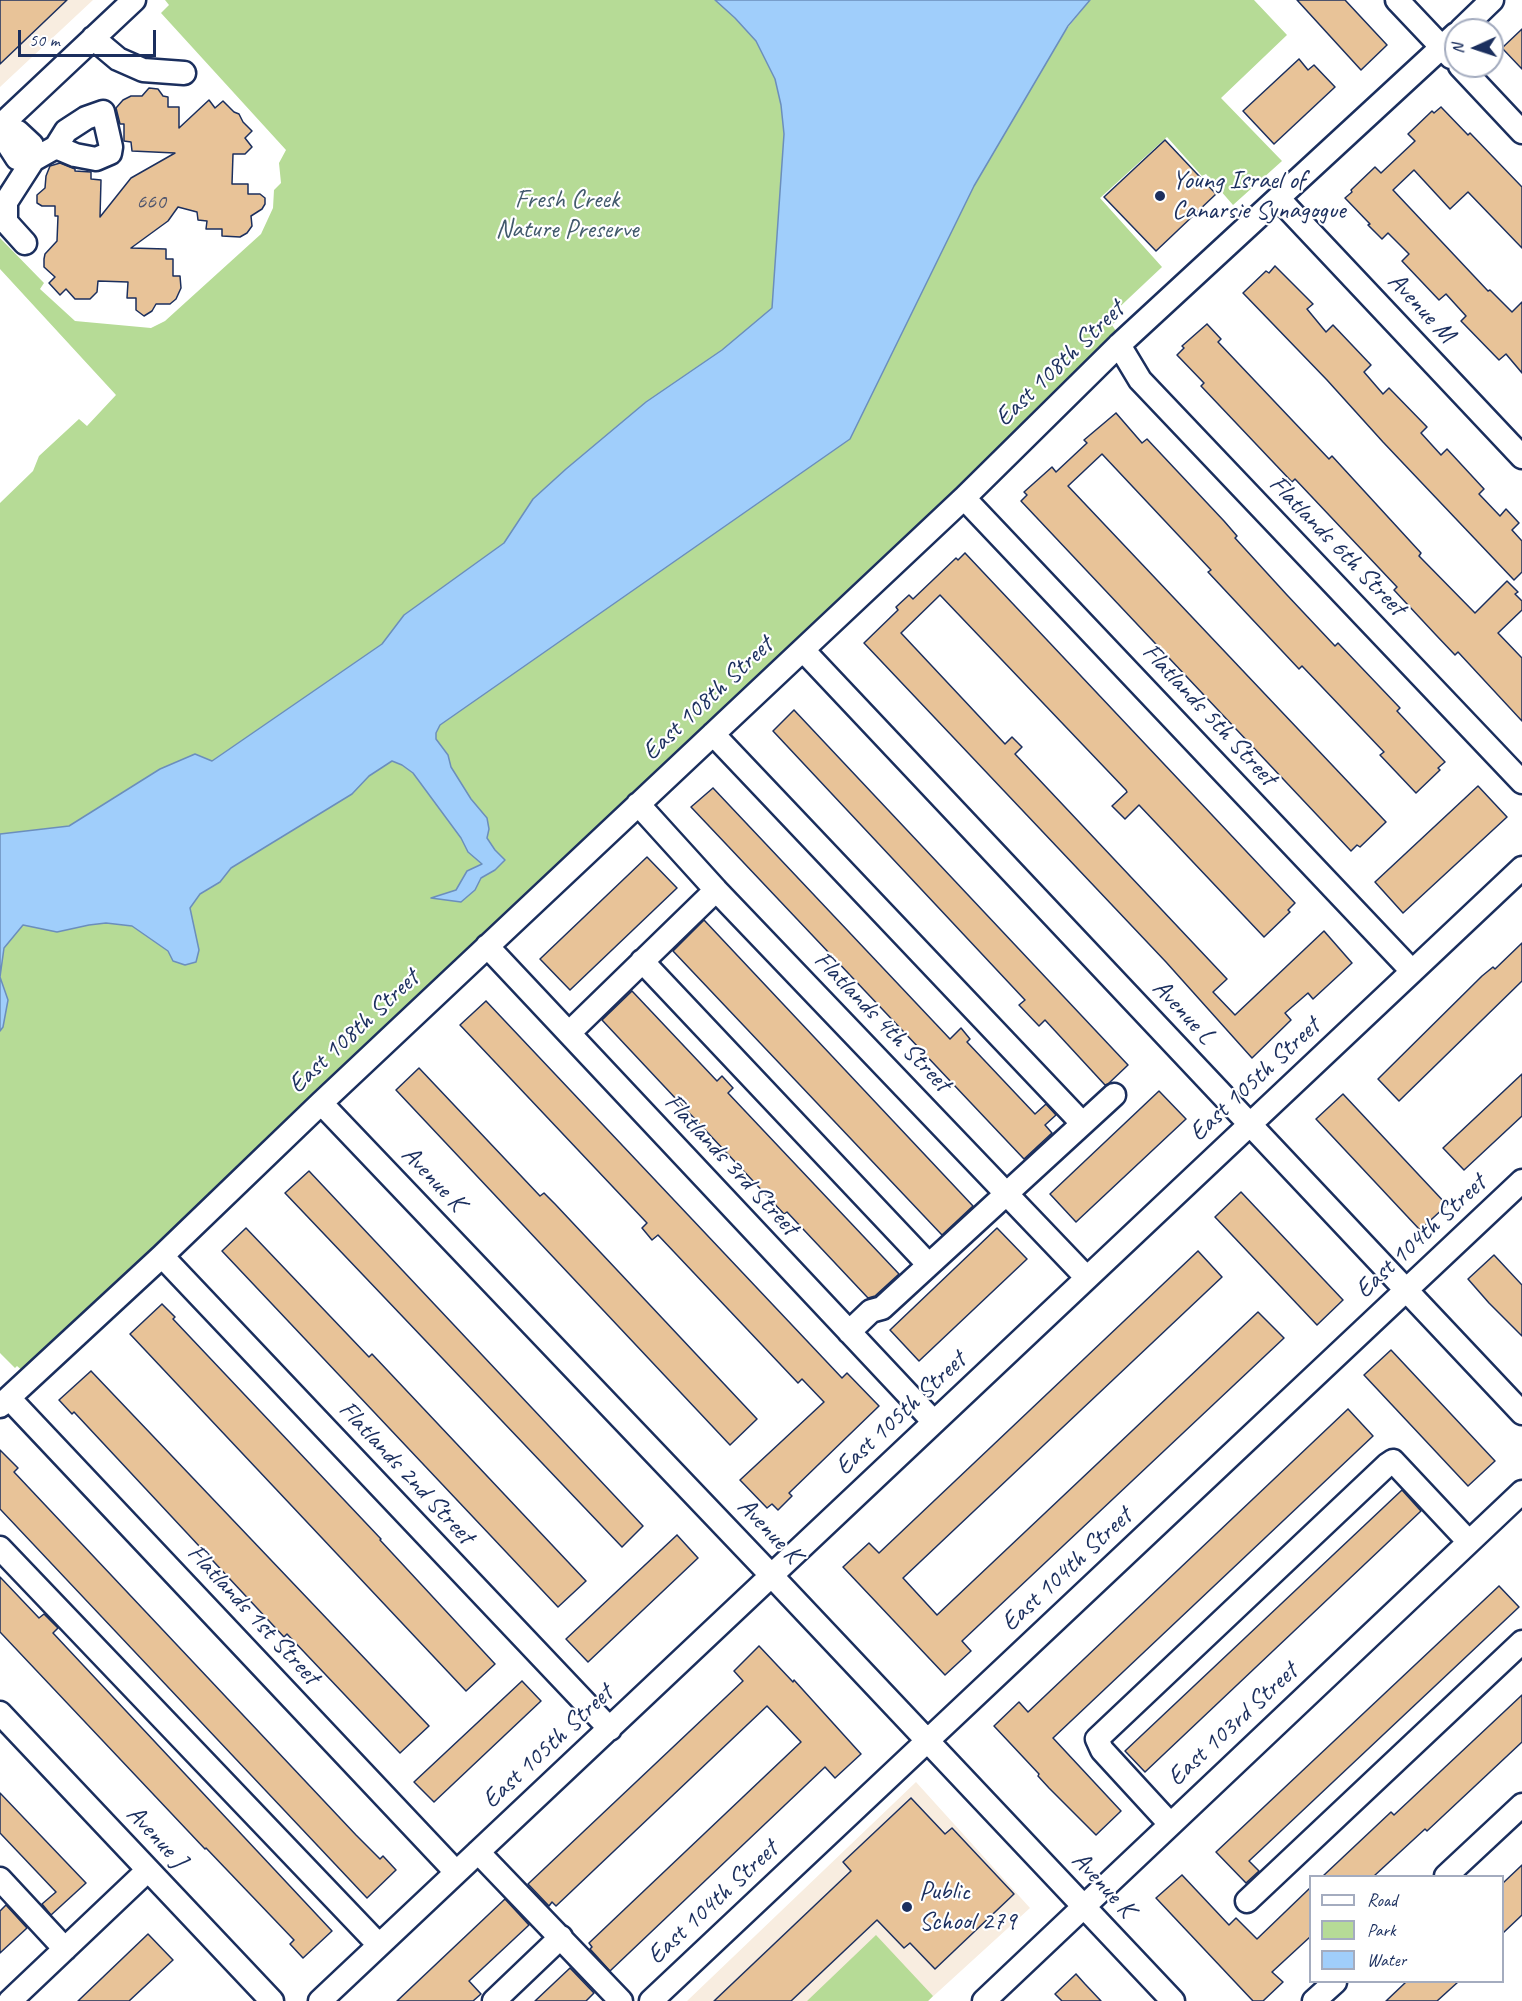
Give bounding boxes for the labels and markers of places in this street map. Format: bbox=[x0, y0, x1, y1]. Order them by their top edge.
place label: Young Israel of Canarsie Synagogue bbox=[1172, 165, 1345, 226]
marker: Young Israel of Canarsie Synagogue bbox=[1153, 189, 1167, 203]
place label: Public School 279 bbox=[919, 1876, 1016, 1937]
marker: Public School 279 bbox=[900, 1900, 914, 1914]

